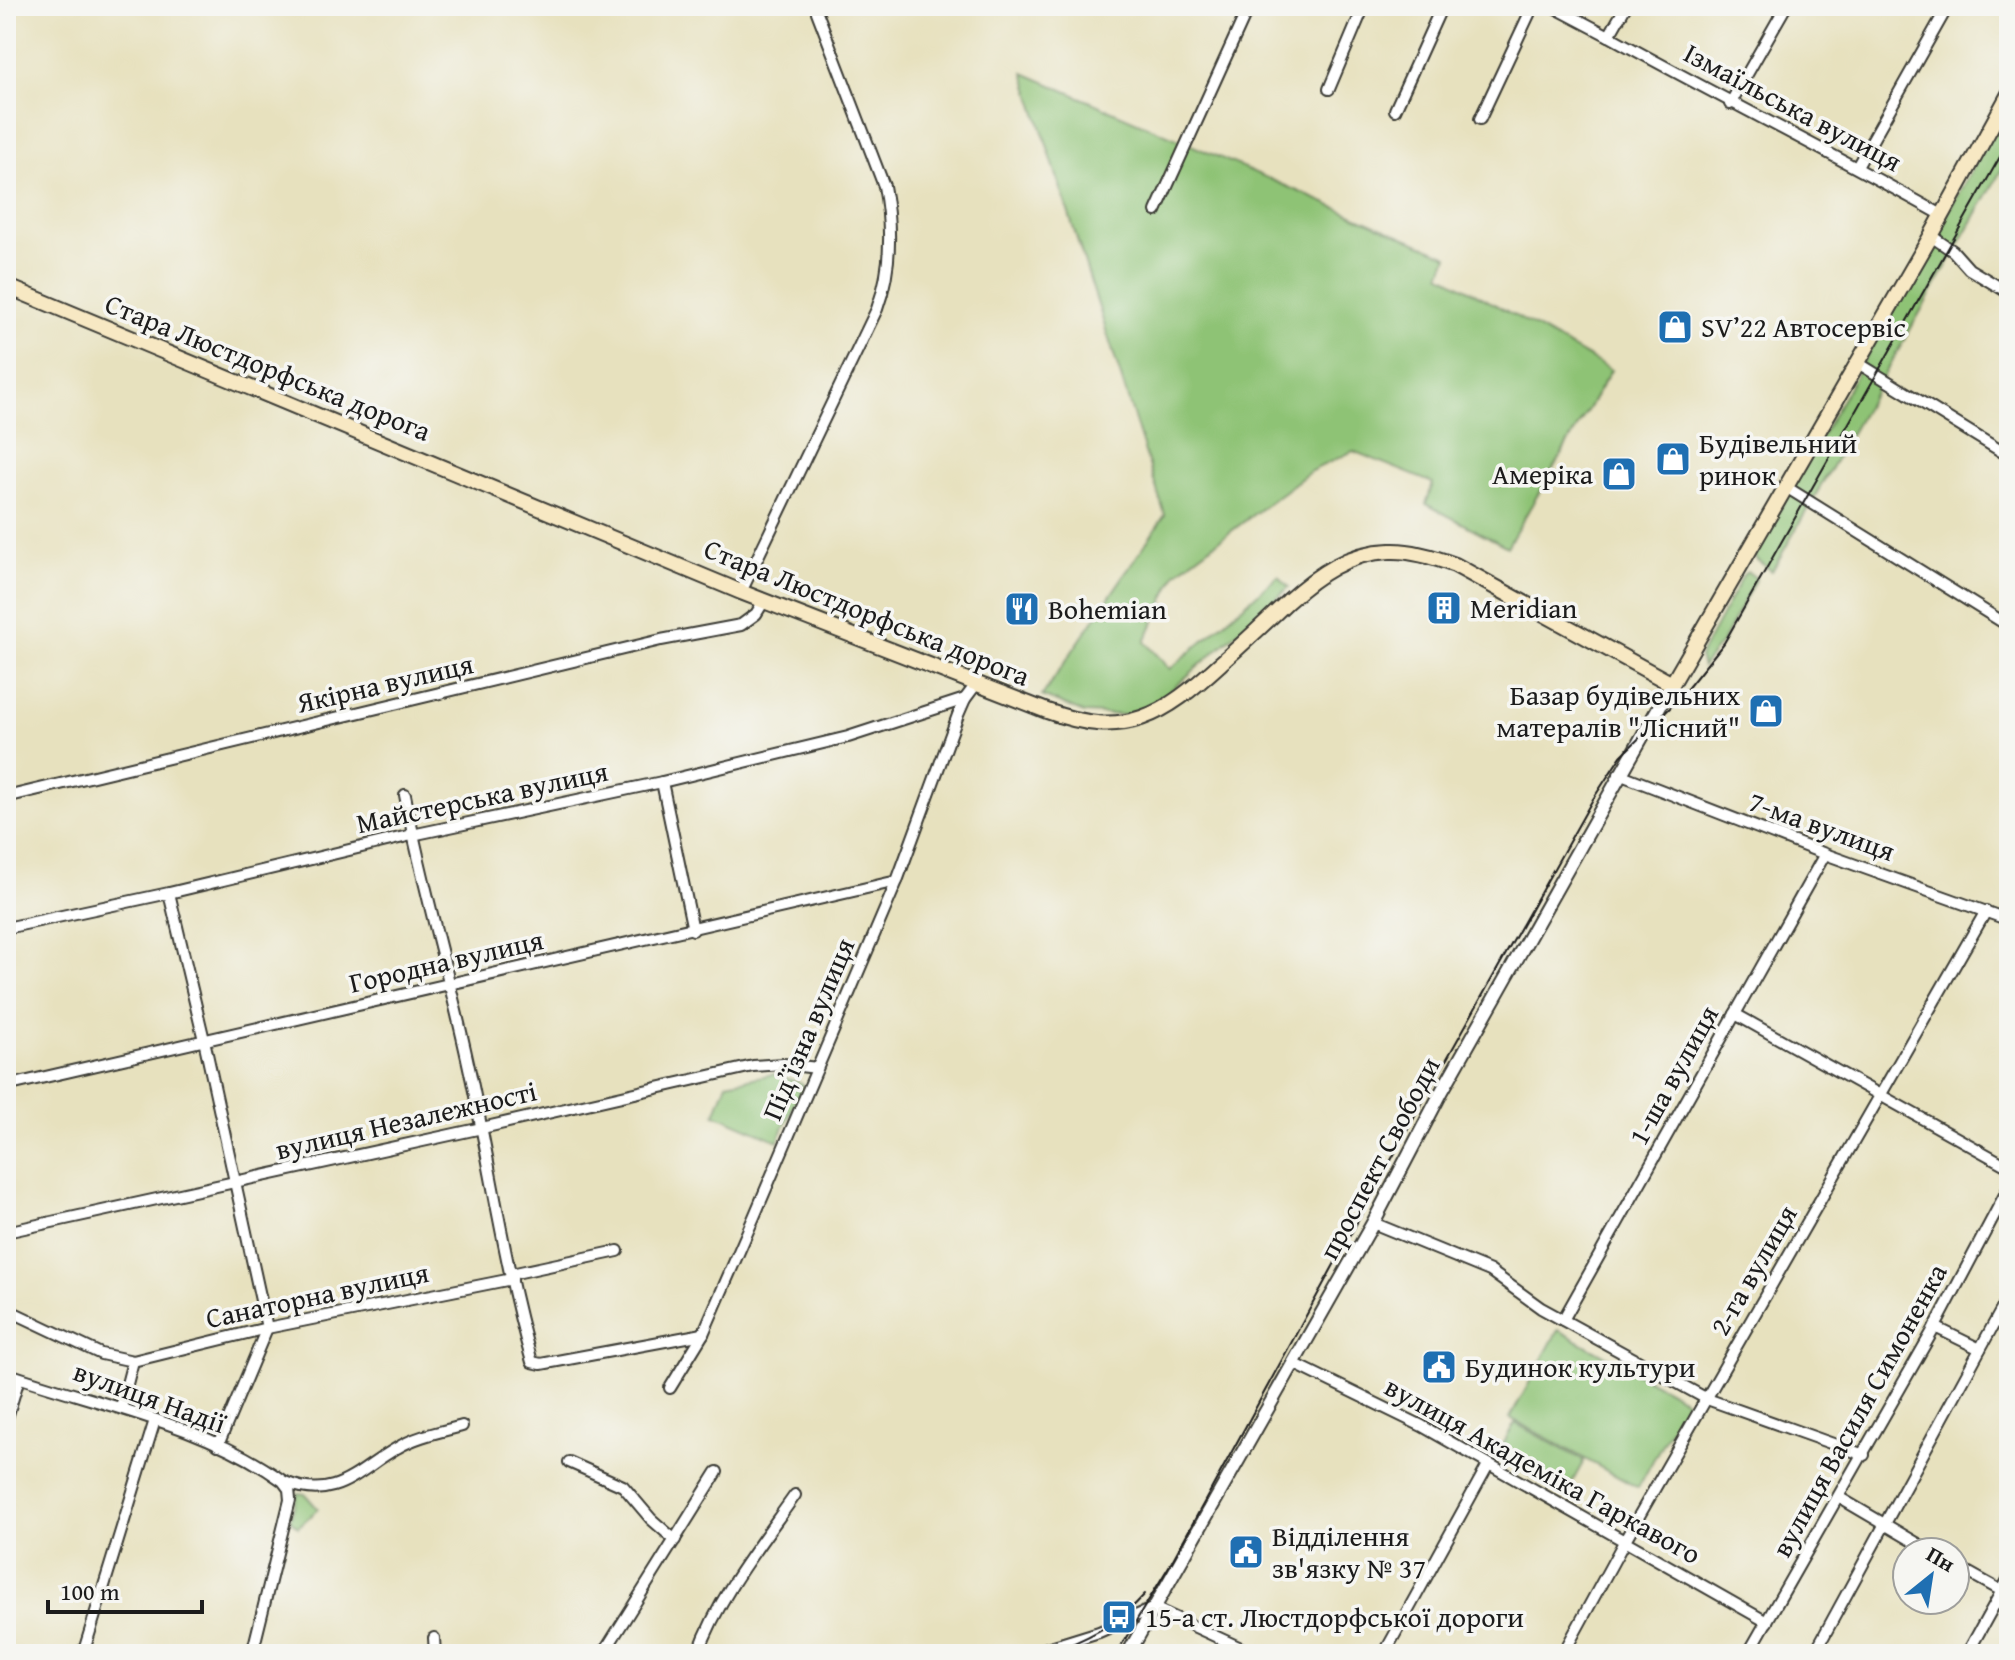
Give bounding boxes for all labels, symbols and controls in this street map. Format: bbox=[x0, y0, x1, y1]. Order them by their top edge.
street label: Ізмаїльська вулиця bbox=[1677, 32, 1909, 181]
street label: Стара Люстдорфська дорога bbox=[99, 282, 438, 451]
place label: SV’22 Автосервіс bbox=[1701, 306, 1906, 347]
shop icon: SV’22 Автосервіс bbox=[1656, 308, 1694, 346]
place label: Будівельний ринок bbox=[1699, 422, 1857, 495]
shop icon: Будівельний ринок bbox=[1654, 440, 1692, 478]
place label: Амеріка bbox=[1492, 453, 1594, 494]
shop icon: Амеріка bbox=[1600, 455, 1638, 493]
street label: Стара Люстдорфська дорога bbox=[698, 527, 1037, 696]
place label: Meridian bbox=[1470, 587, 1578, 628]
place label: Bohemian bbox=[1048, 588, 1167, 629]
building icon: Meridian bbox=[1425, 589, 1463, 627]
restaurant icon: Bohemian bbox=[1003, 590, 1041, 628]
street label: Якірна вулиця bbox=[292, 642, 477, 723]
place label: Базар будівельних матералів "Лісний" bbox=[1496, 674, 1741, 747]
shop icon: Базар будівельних матералів "Лісний" bbox=[1747, 692, 1785, 730]
street label: Майстерська вулиця bbox=[352, 750, 611, 843]
street label: 7-ма вулиця bbox=[1743, 780, 1901, 871]
street label: Городна вулиця bbox=[345, 918, 547, 1003]
street label: Підʼїзна вулиця bbox=[751, 931, 864, 1126]
street label: 1-ша вулиця bbox=[1617, 998, 1728, 1152]
street label: проспект Свободи bbox=[1308, 1049, 1449, 1267]
street label: вулиця Незалежності bbox=[271, 1069, 541, 1170]
street label: 2-га вулиця bbox=[1699, 1197, 1806, 1343]
street label: Санаторна вулиця bbox=[202, 1251, 432, 1338]
street label: вулиця Василя Симоненка bbox=[1761, 1255, 1957, 1564]
place label: Будинок культури bbox=[1465, 1346, 1695, 1387]
public building icon: Будинок культури bbox=[1420, 1348, 1458, 1386]
street label: вулиця Надії bbox=[68, 1350, 233, 1443]
street label: вулиця Академіка Гаркавого bbox=[1378, 1365, 1709, 1574]
place label: Відділення зв'язку № 37 bbox=[1272, 1515, 1426, 1588]
public building icon: Відділення зв'язку № 37 bbox=[1227, 1533, 1265, 1571]
north arrow bbox=[1891, 1536, 1971, 1616]
text: Пн bbox=[1921, 1538, 1961, 1580]
scale bar bbox=[48, 1564, 202, 1614]
text: 100 m bbox=[60, 1574, 120, 1609]
place label: 15-а ст. Люстдорфської дороги bbox=[1145, 1596, 1524, 1637]
bus stop icon: 15-а ст. Люстдорфської дороги bbox=[1100, 1598, 1138, 1636]

